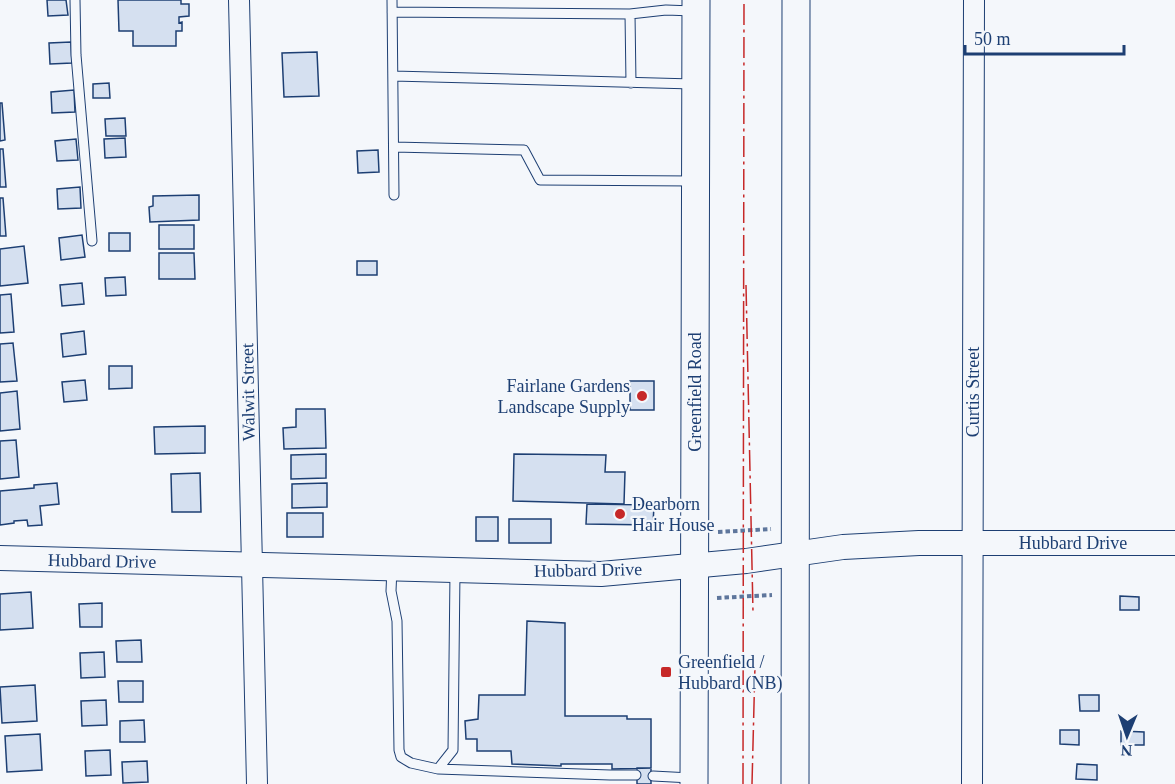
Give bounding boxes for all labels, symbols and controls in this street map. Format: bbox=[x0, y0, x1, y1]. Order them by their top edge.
scale bar bbox=[965, 18, 1124, 56]
text: 50 m bbox=[974, 29, 1011, 49]
street label: Greenfield Road bbox=[685, 332, 705, 452]
street label: Walwit Street bbox=[237, 343, 259, 441]
street label: Curtis Street bbox=[963, 347, 983, 437]
place label: Fairlane Gardens Landscape Supply bbox=[498, 376, 630, 417]
marker: Fairlane Gardens Landscape Supply bbox=[635, 389, 649, 403]
place label: Dearborn Hair House bbox=[632, 494, 714, 535]
marker: Dearborn Hair House bbox=[613, 507, 627, 521]
street label: Hubbard Drive bbox=[1019, 533, 1127, 553]
street label: Hubbard Drive bbox=[48, 550, 156, 572]
street label: Hubbard Drive bbox=[534, 559, 642, 581]
place label: Greenfield / Hubbard (NB) bbox=[678, 652, 782, 694]
marker: Greenfield / Hubbard (NB) bbox=[659, 665, 673, 679]
north arrow bbox=[1097, 706, 1157, 766]
text: N bbox=[1120, 742, 1133, 759]

